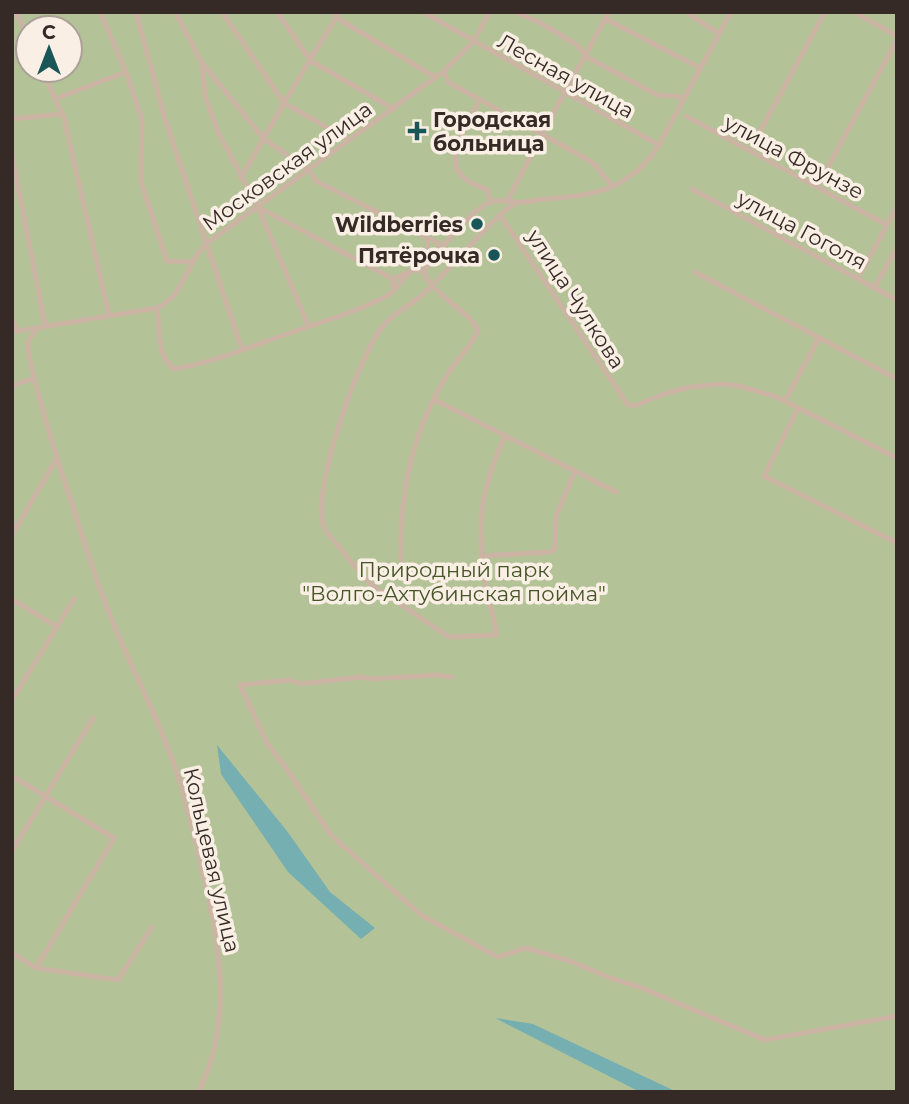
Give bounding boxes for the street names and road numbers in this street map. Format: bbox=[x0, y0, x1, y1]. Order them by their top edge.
street label: Лесная улица bbox=[494, 28, 638, 124]
street label: Московская улица bbox=[197, 96, 377, 236]
street label: улица Фрунзе bbox=[719, 109, 868, 204]
street label: улица Гоголя bbox=[732, 185, 871, 275]
street label: улица Чулкова bbox=[521, 224, 630, 373]
street label: Кольцевая улица bbox=[179, 765, 245, 955]

